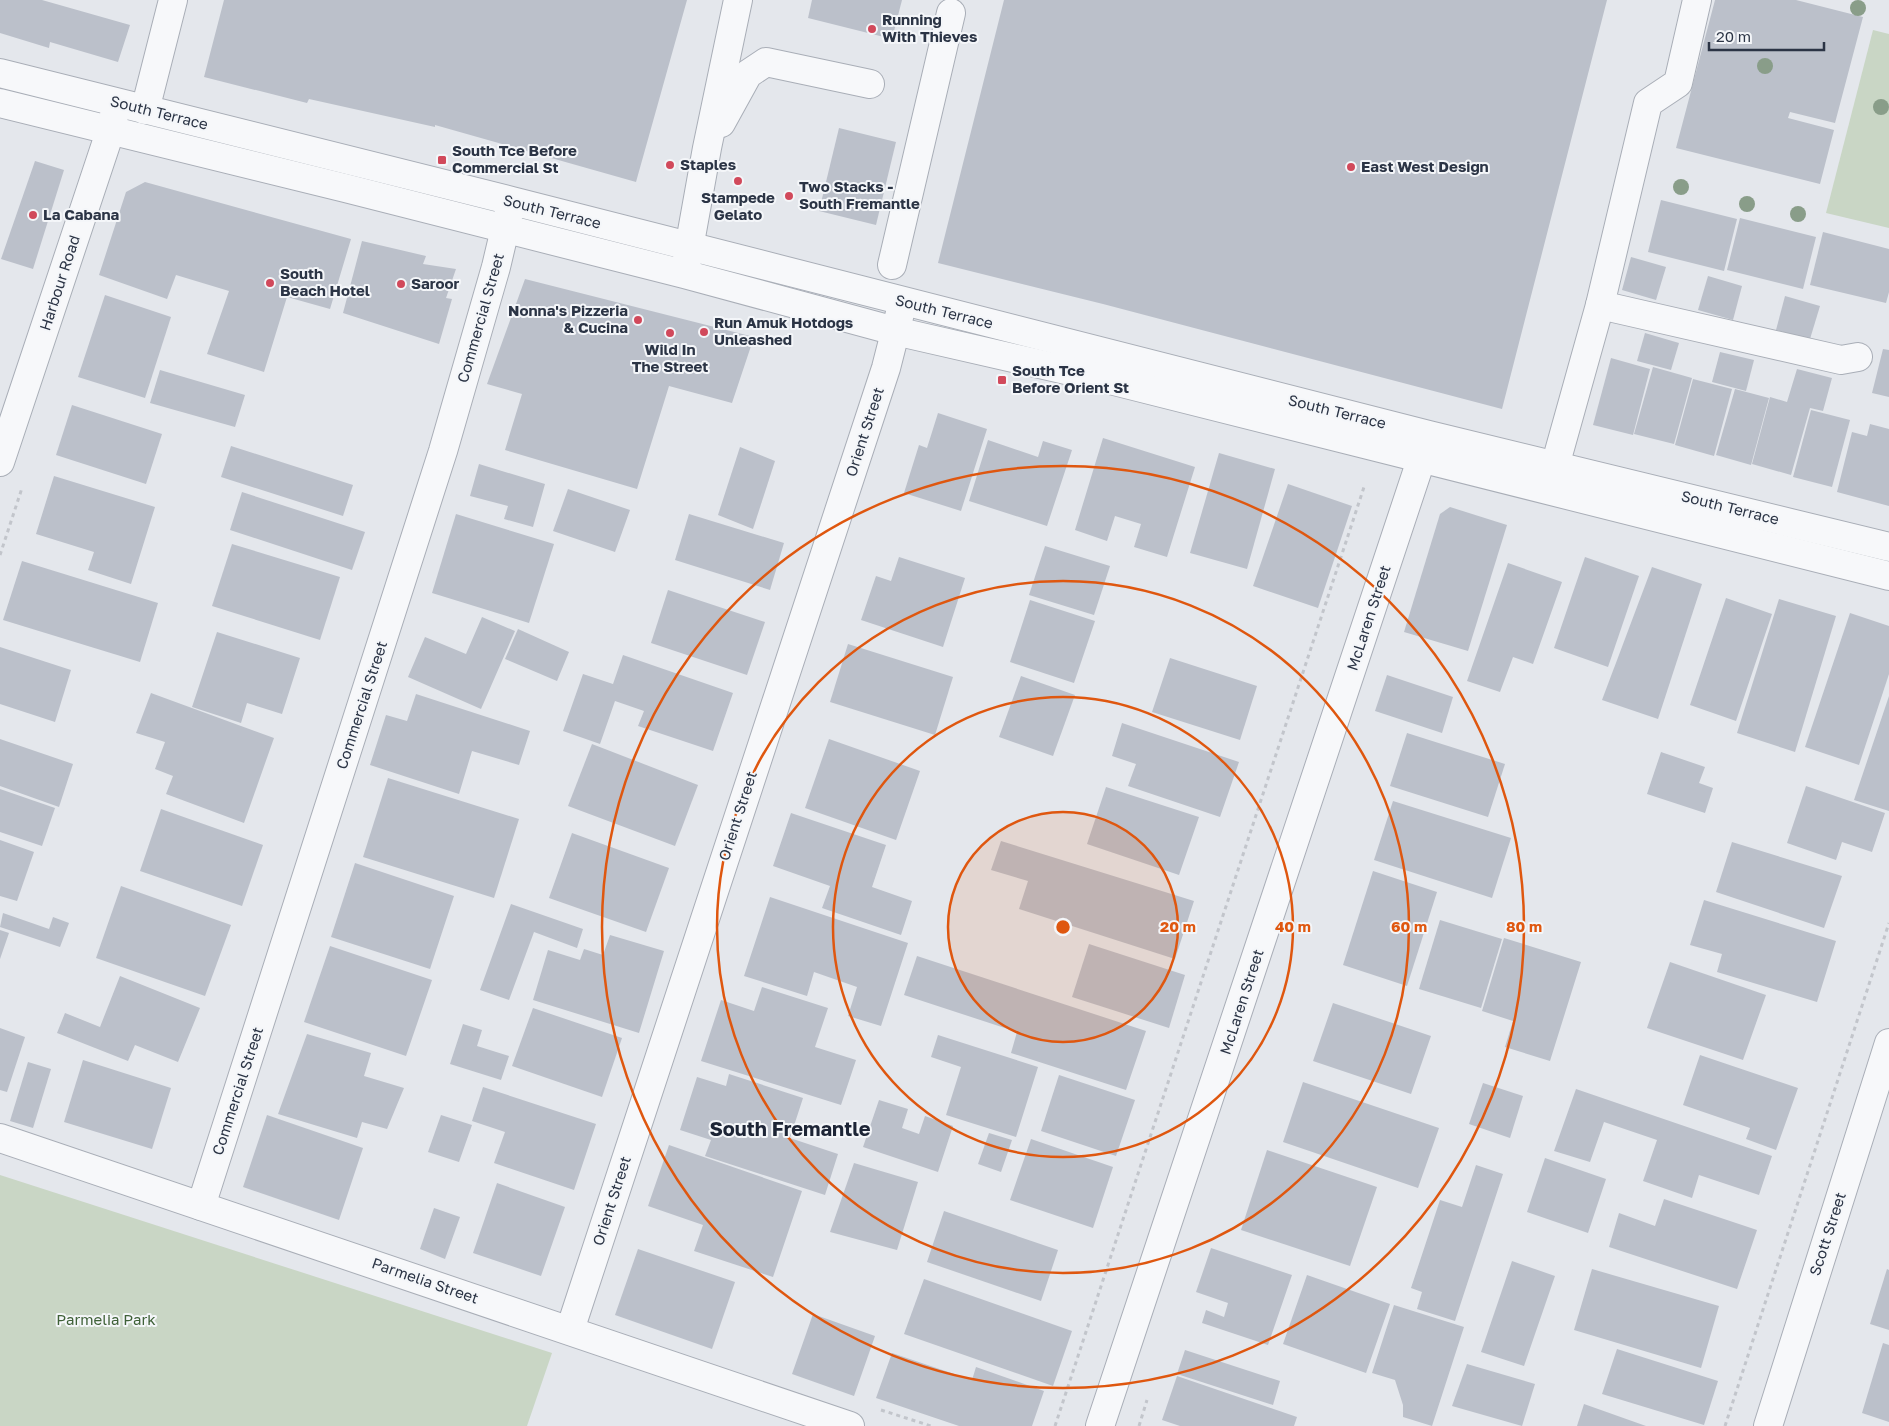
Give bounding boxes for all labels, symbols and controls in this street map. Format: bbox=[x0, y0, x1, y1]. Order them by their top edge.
place label: Running With Thieves bbox=[882, 10, 977, 45]
scale bar bbox=[1709, 20, 1824, 52]
marker: Running With Thieves bbox=[866, 23, 878, 35]
text: 20 m bbox=[1716, 27, 1751, 45]
street label: South Terrace bbox=[108, 91, 210, 133]
place label: South Tce Before Commercial St bbox=[452, 141, 577, 176]
marker: South Tce Before Commercial St bbox=[436, 154, 448, 166]
place label: Staples bbox=[680, 155, 736, 173]
place label: East West Design bbox=[1361, 157, 1489, 175]
marker: Staples bbox=[664, 159, 676, 171]
marker: East West Design bbox=[1345, 161, 1357, 173]
marker: Stampede Gelato bbox=[732, 175, 744, 187]
place label: Two Stacks - South Fremantle bbox=[799, 177, 920, 212]
place label: Stampede Gelato bbox=[701, 188, 775, 223]
street label: South Terrace bbox=[501, 190, 603, 232]
marker: Two Stacks - South Fremantle bbox=[783, 190, 795, 202]
place label: La Cabana bbox=[43, 205, 120, 223]
marker: La Cabana bbox=[27, 209, 39, 221]
street label: Harbour Road bbox=[35, 233, 83, 333]
street label: Commercial Street bbox=[453, 251, 507, 385]
place label: South Beach Hotel bbox=[280, 264, 370, 299]
place label: Saroor bbox=[411, 274, 459, 292]
marker: South Beach Hotel bbox=[264, 277, 276, 289]
marker: Saroor bbox=[395, 278, 407, 290]
street label: South Terrace bbox=[893, 290, 995, 332]
place label: Nonna's Pizzeria & Cucina bbox=[508, 301, 628, 336]
place label: Run Amuk Hotdogs Unleashed bbox=[714, 313, 853, 348]
marker: Nonna's Pizzeria & Cucina bbox=[632, 314, 644, 326]
marker: Run Amuk Hotdogs Unleashed bbox=[698, 326, 710, 338]
marker: Wild In The Street bbox=[664, 327, 676, 339]
place label: Wild In The Street bbox=[632, 340, 708, 375]
place label: South Tce Before Orient St bbox=[1012, 361, 1129, 396]
marker: South Tce Before Orient St bbox=[996, 374, 1008, 386]
street label: Orient Street bbox=[841, 385, 887, 479]
street label: South Terrace bbox=[1286, 390, 1388, 432]
street label: South Terrace bbox=[1679, 486, 1781, 528]
street label: McLaren Street bbox=[1342, 563, 1394, 673]
street label: Commercial Street bbox=[332, 638, 390, 771]
street label: Orient Street bbox=[714, 769, 760, 863]
text: 20 m bbox=[1160, 917, 1196, 935]
text: 40 m bbox=[1275, 917, 1311, 935]
text: 60 m bbox=[1391, 917, 1427, 935]
text: 80 m bbox=[1506, 917, 1542, 935]
centre of rings bbox=[1054, 918, 1072, 936]
street label: McLaren Street bbox=[1215, 947, 1267, 1057]
street label: Commercial Street bbox=[208, 1024, 266, 1157]
district label: South Fremantle bbox=[709, 1116, 871, 1140]
street label: Orient Street bbox=[588, 1154, 634, 1248]
street label: Scott Street bbox=[1805, 1190, 1849, 1278]
street label: Parmelia Street bbox=[370, 1253, 481, 1307]
park label: Parmelia Park bbox=[56, 1310, 156, 1328]

